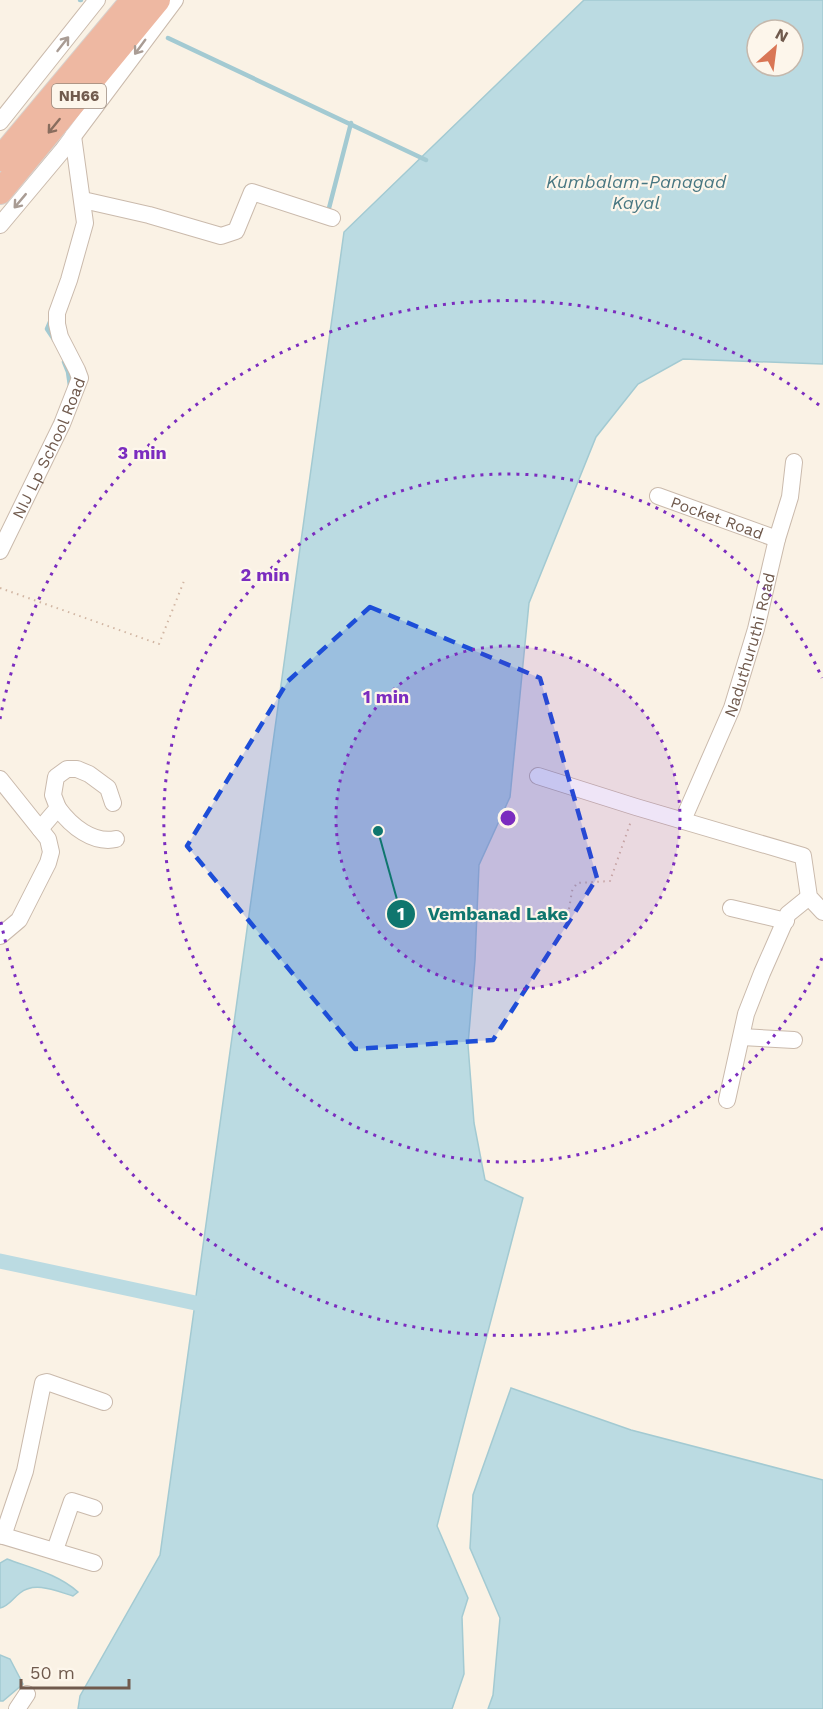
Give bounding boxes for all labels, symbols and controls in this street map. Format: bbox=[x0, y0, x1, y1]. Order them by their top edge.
north arrow bbox=[745, 18, 805, 78]
text: N bbox=[772, 24, 792, 46]
one-way arrow bbox=[56, 36, 69, 52]
one-way arrow bbox=[134, 39, 146, 55]
road number: NH66 bbox=[52, 84, 106, 108]
one-way arrow bbox=[47, 118, 61, 133]
water label: Kumbalam-Panagad Kayal bbox=[546, 171, 727, 213]
one-way arrow bbox=[14, 193, 27, 209]
street label: NIJ Lp School Road bbox=[8, 375, 89, 522]
text: 3 min bbox=[117, 442, 167, 463]
street label: Pocket Road bbox=[668, 492, 766, 543]
text: 2 min bbox=[240, 564, 290, 585]
street label: Naduthuruthi Road bbox=[720, 571, 779, 720]
text: 1 min bbox=[363, 686, 409, 707]
centre of rings bbox=[498, 808, 518, 828]
callout: Vembanad Lake bbox=[386, 896, 581, 932]
text: 1 bbox=[397, 903, 405, 924]
text: Vembanad Lake bbox=[428, 903, 568, 924]
scale bar bbox=[21, 1652, 129, 1690]
text: 50 m bbox=[30, 1662, 75, 1683]

